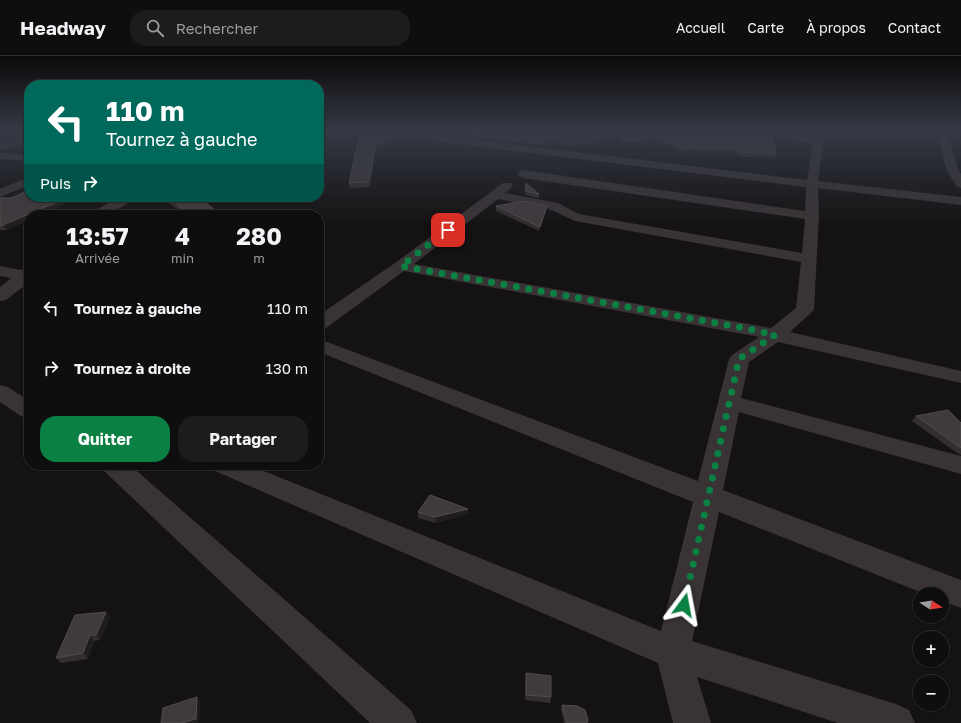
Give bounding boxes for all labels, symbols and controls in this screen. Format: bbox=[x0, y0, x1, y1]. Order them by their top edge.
search box bbox=[130, 10, 410, 46]
text: Headway bbox=[20, 16, 106, 39]
icon: search bbox=[144, 17, 166, 39]
text: Rechercher bbox=[176, 19, 258, 37]
text: Accueil bbox=[676, 19, 725, 36]
text: Carte bbox=[747, 19, 784, 36]
text: À propos bbox=[806, 19, 866, 36]
text: Contact bbox=[888, 19, 941, 36]
text: 110 m bbox=[106, 94, 185, 127]
icon: left bbox=[40, 96, 92, 148]
text: Tournez à gauche bbox=[106, 128, 258, 150]
icon: right bbox=[79, 172, 101, 194]
text: Puis bbox=[40, 174, 71, 192]
pin bbox=[431, 213, 465, 247]
icon: arrive bbox=[437, 219, 459, 241]
text: 13:57 bbox=[66, 221, 129, 250]
text: 4 bbox=[175, 221, 190, 250]
text: 280 bbox=[236, 221, 282, 250]
text: Arrivée bbox=[75, 250, 120, 266]
text: min bbox=[171, 250, 194, 266]
text: m bbox=[253, 250, 265, 266]
icon: left bbox=[40, 297, 62, 319]
text: Tournez à gauche bbox=[74, 299, 201, 317]
text: 110 m bbox=[267, 299, 308, 317]
icon: right bbox=[40, 357, 62, 379]
text: Tournez à droite bbox=[74, 359, 191, 377]
text: 130 m bbox=[266, 359, 308, 377]
button: Quitter bbox=[40, 416, 170, 462]
button: Partager bbox=[178, 416, 308, 462]
position arrow bbox=[663, 584, 705, 626]
north arrow bbox=[913, 587, 949, 623]
map controls bbox=[913, 587, 949, 711]
button: + bbox=[913, 631, 949, 667]
button: − bbox=[913, 675, 949, 711]

